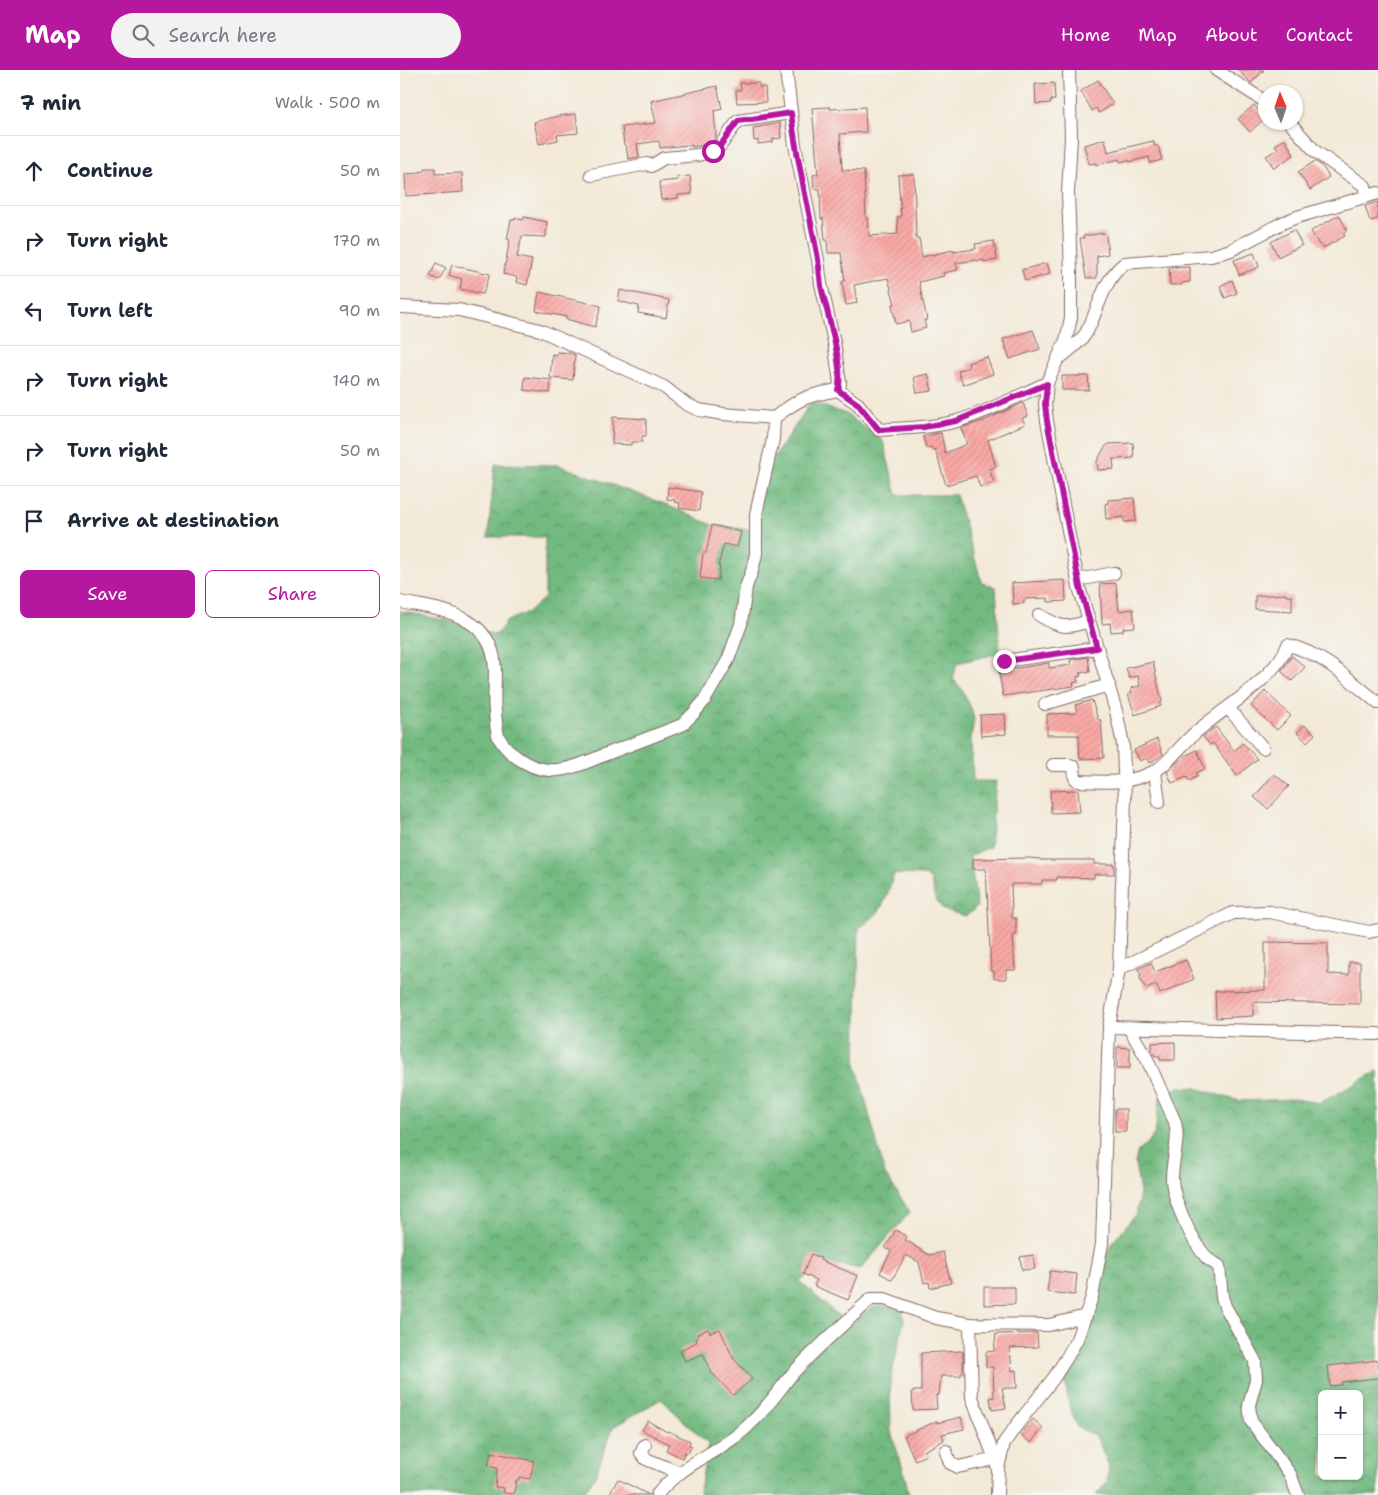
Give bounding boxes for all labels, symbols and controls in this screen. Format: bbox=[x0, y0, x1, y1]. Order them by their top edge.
search box bbox=[111, 13, 461, 58]
text: Map bbox=[25, 19, 81, 51]
icon: search bbox=[129, 21, 157, 49]
text: Search here bbox=[169, 23, 277, 48]
text: Home bbox=[1061, 23, 1110, 47]
text: Map bbox=[1138, 23, 1177, 47]
text: About bbox=[1205, 23, 1258, 47]
text: Contact bbox=[1286, 23, 1353, 47]
north arrow bbox=[1258, 85, 1303, 130]
text: 7 min bbox=[20, 89, 81, 117]
text: Walk · 500 m bbox=[275, 92, 380, 113]
route start bbox=[702, 140, 725, 163]
icon: ahead bbox=[20, 157, 48, 185]
text: Continue bbox=[67, 158, 153, 183]
text: 50 m bbox=[340, 160, 380, 181]
icon: right bbox=[20, 227, 48, 255]
text: Turn right bbox=[67, 228, 168, 253]
text: 170 m bbox=[333, 230, 380, 251]
icon: left bbox=[20, 297, 48, 325]
text: Turn left bbox=[67, 298, 153, 323]
text: 90 m bbox=[339, 300, 380, 321]
icon: right bbox=[20, 367, 48, 395]
text: Turn right bbox=[67, 368, 168, 393]
text: 140 m bbox=[333, 370, 380, 391]
icon: right bbox=[20, 437, 48, 465]
text: Turn right bbox=[67, 438, 168, 463]
text: 50 m bbox=[340, 440, 380, 461]
icon: arrive bbox=[20, 507, 48, 535]
text: Arrive at destination bbox=[67, 508, 279, 533]
button: Save bbox=[20, 570, 195, 618]
button: Share bbox=[205, 570, 380, 618]
route end bbox=[993, 650, 1016, 673]
map controls bbox=[1318, 1390, 1363, 1480]
button: + bbox=[1318, 1390, 1363, 1435]
button: − bbox=[1318, 1435, 1363, 1480]

